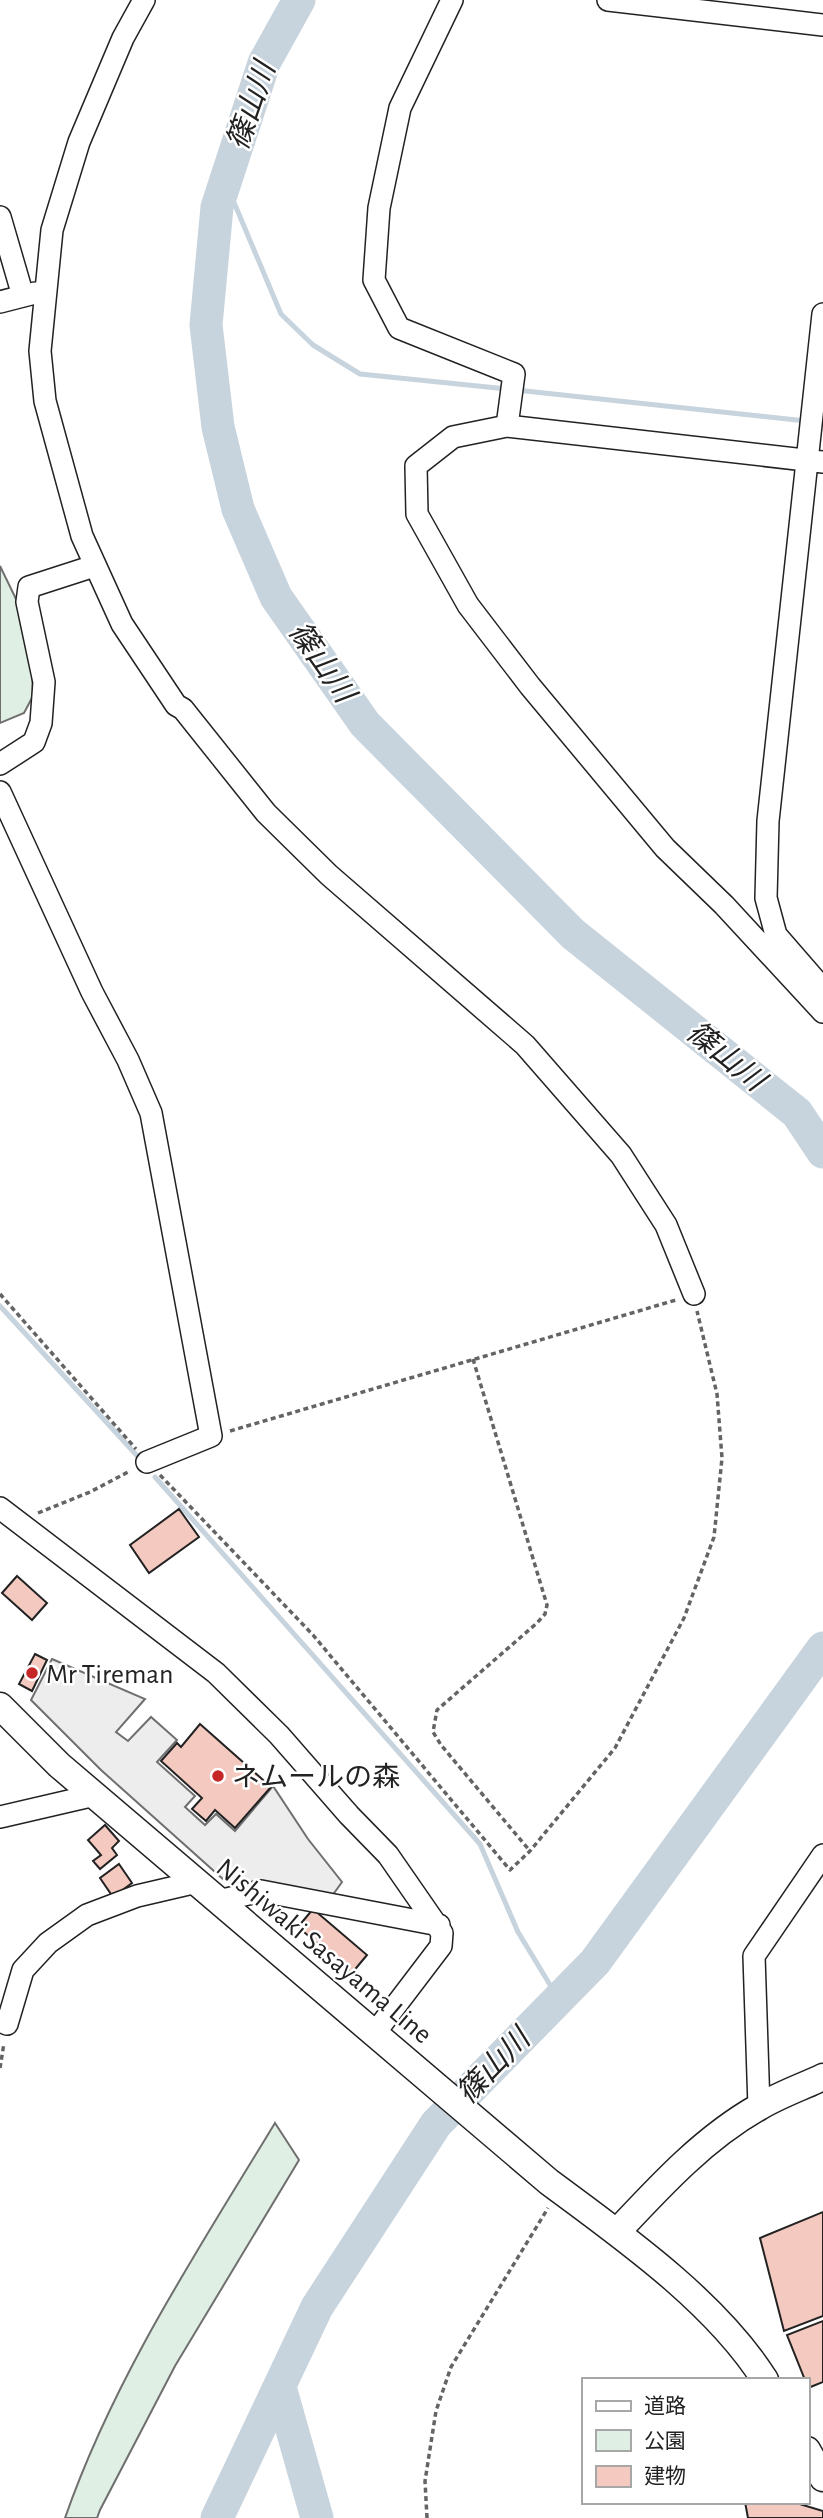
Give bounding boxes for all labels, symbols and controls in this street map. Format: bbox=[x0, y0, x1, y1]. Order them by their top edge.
water label: 篠山川 bbox=[221, 55, 282, 154]
water label: 篠山川 bbox=[283, 616, 363, 710]
water label: 篠山川 bbox=[681, 1015, 773, 1099]
place label: Mr Tireman bbox=[46, 1661, 173, 1689]
marker: Mr Tireman bbox=[24, 1665, 40, 1681]
place label: ネムールの森 bbox=[232, 1762, 400, 1792]
marker: ネムールの森 bbox=[210, 1768, 226, 1784]
street label: Nishiwaki Sasayama Line bbox=[211, 1854, 437, 2050]
water label: 篠山川 bbox=[450, 2020, 538, 2109]
legend bbox=[582, 2378, 809, 2504]
text: 道路 bbox=[644, 2395, 686, 2417]
text: 公園 bbox=[644, 2431, 686, 2452]
text: 建物 bbox=[644, 2465, 686, 2487]

